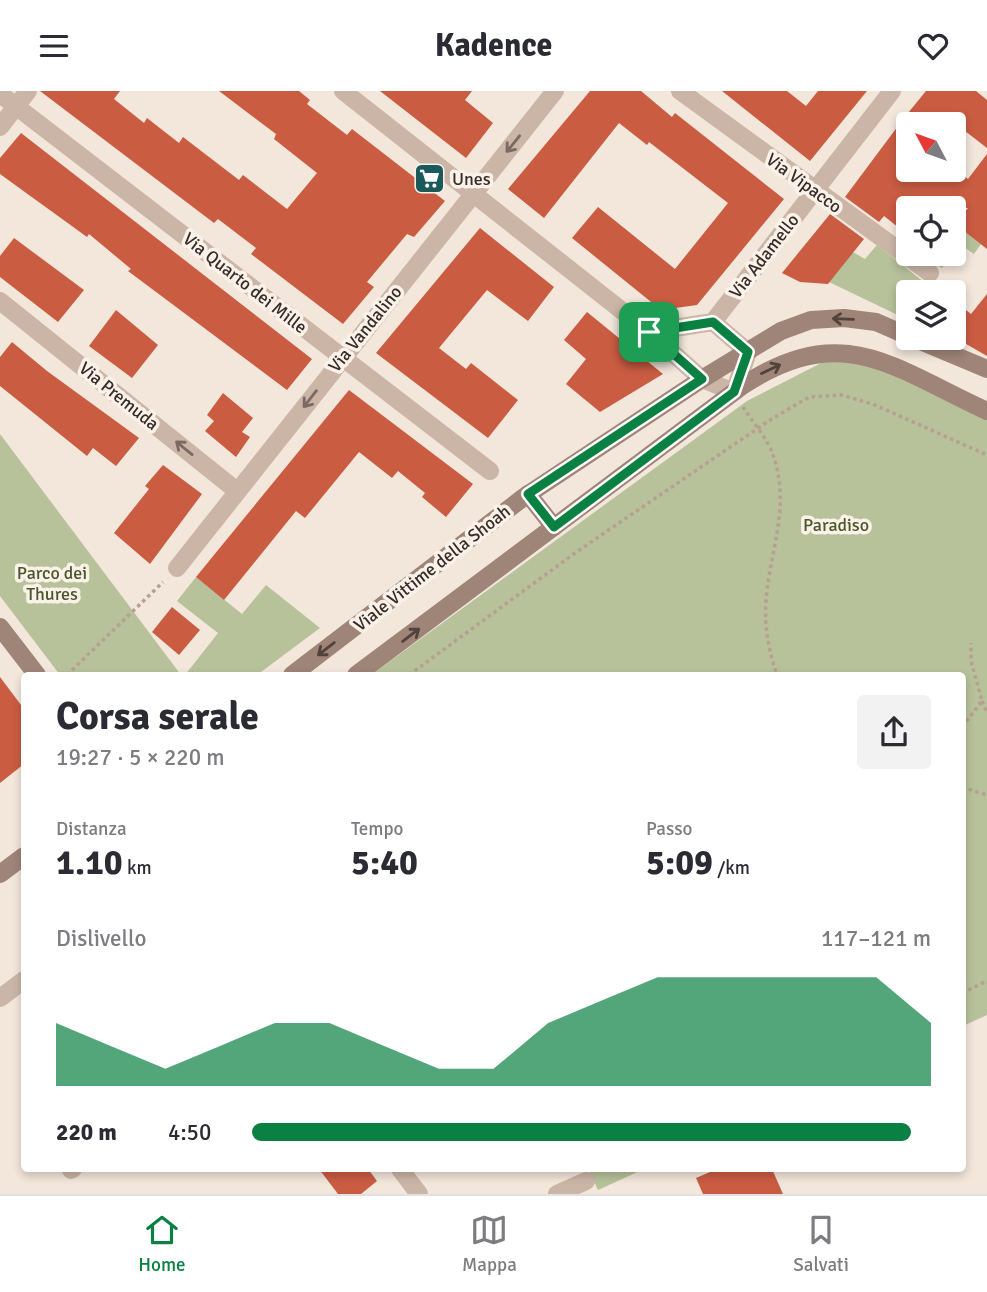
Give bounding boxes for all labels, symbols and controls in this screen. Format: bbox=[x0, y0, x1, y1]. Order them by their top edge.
text: Kadence bbox=[435, 26, 552, 65]
icon: menu bbox=[35, 27, 73, 65]
icon: heart bbox=[914, 27, 952, 65]
north arrow bbox=[896, 112, 966, 182]
map controls bbox=[896, 112, 966, 350]
one-way arrow bbox=[505, 135, 520, 153]
street label: Via Vipacco bbox=[762, 148, 846, 218]
supermarket icon: Unes bbox=[412, 162, 446, 196]
place label: Unes bbox=[452, 168, 491, 190]
button: locate bbox=[896, 196, 966, 266]
street label: Via Adamello bbox=[724, 210, 804, 302]
street label: Via Quarto dei Mille bbox=[179, 228, 311, 338]
button: layers bbox=[896, 280, 966, 350]
street label: Via Vandalino bbox=[323, 281, 407, 377]
pin bbox=[619, 302, 679, 362]
one-way arrow bbox=[832, 312, 855, 325]
icon: arrive bbox=[630, 313, 668, 351]
street label: Via Premuda bbox=[75, 357, 163, 435]
one-way arrow bbox=[760, 361, 781, 375]
one-way arrow bbox=[303, 389, 318, 408]
one-way arrow bbox=[175, 441, 193, 456]
street label: Viale Vittime della Shoah bbox=[349, 500, 515, 636]
park label: Paradiso bbox=[803, 514, 869, 536]
park label: Parco dei Thures bbox=[17, 562, 87, 605]
one-way arrow bbox=[401, 627, 420, 642]
one-way arrow bbox=[318, 641, 336, 656]
text: Corsa serale bbox=[56, 693, 259, 740]
button: share bbox=[857, 695, 931, 769]
text: 19:27 · 5 × 220 m bbox=[56, 743, 225, 772]
text: Distanza bbox=[56, 817, 127, 841]
text: Tempo bbox=[351, 817, 403, 841]
text: Passo bbox=[646, 817, 693, 841]
text: 1.10 bbox=[56, 841, 123, 884]
text: 5:40 bbox=[351, 841, 418, 884]
text: 5:09 bbox=[646, 841, 713, 884]
text: km bbox=[123, 856, 152, 880]
text: /km bbox=[713, 856, 750, 880]
text: Dislivello bbox=[56, 924, 147, 953]
text: 117–121 m bbox=[821, 924, 931, 953]
text: 220 m bbox=[56, 1118, 117, 1147]
text: 4:50 bbox=[168, 1118, 211, 1147]
tab: Home bbox=[138, 1211, 186, 1277]
tab: Mappa bbox=[462, 1211, 517, 1277]
tab: Salvati bbox=[793, 1211, 849, 1277]

